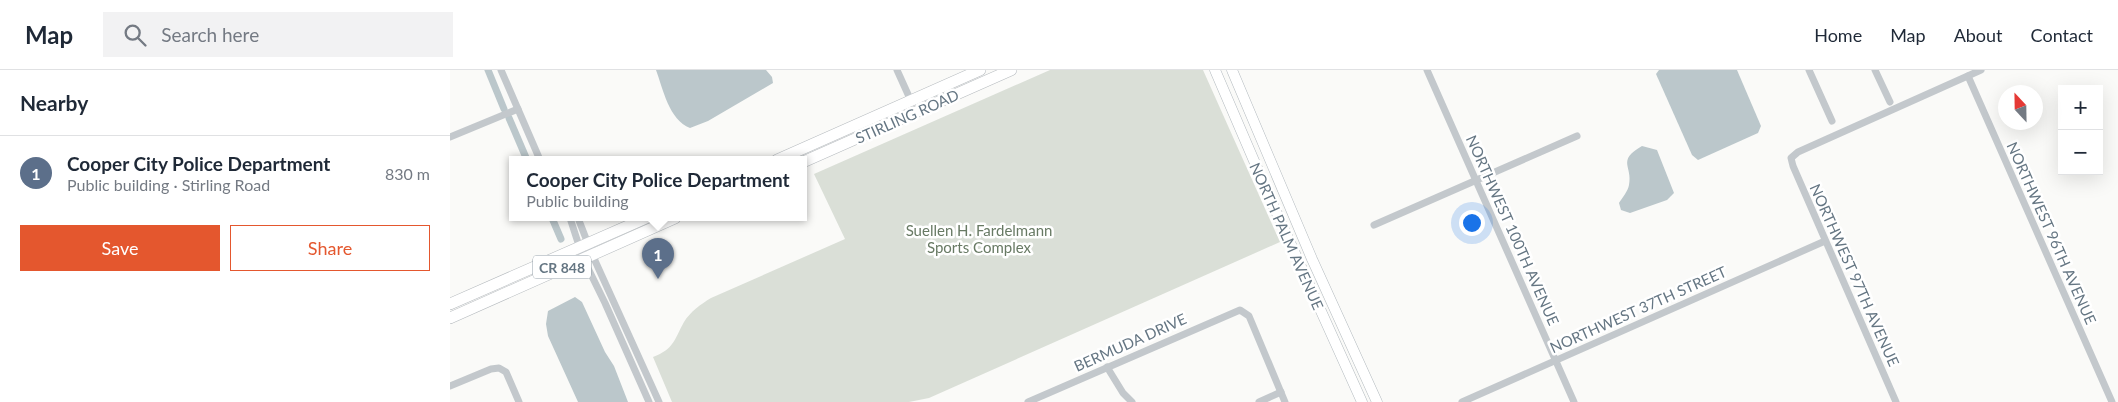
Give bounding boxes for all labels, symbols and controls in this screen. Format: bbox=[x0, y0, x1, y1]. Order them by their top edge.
search box bbox=[103, 12, 453, 57]
text: Map bbox=[25, 20, 73, 49]
icon: search bbox=[121, 21, 149, 49]
text: Search here bbox=[161, 23, 259, 46]
text: Home bbox=[1814, 24, 1862, 46]
text: Map bbox=[1890, 24, 1926, 46]
text: About bbox=[1954, 24, 2003, 46]
text: Contact bbox=[2031, 24, 2093, 46]
street label: STIRLING ROAD bbox=[852, 85, 962, 147]
north arrow bbox=[1998, 85, 2043, 130]
map controls bbox=[2058, 85, 2103, 175]
button: + bbox=[2058, 85, 2103, 130]
text: Nearby bbox=[20, 90, 88, 115]
button: − bbox=[2058, 130, 2103, 175]
street label: NORTHWEST 100TH AVENUE bbox=[1463, 132, 1563, 328]
street label: NORTHWEST 96TH AVENUE bbox=[2004, 139, 2100, 327]
text: Cooper City Police Department bbox=[67, 152, 330, 175]
popup bbox=[509, 156, 807, 221]
street label: NORTH PALM AVENUE bbox=[1246, 160, 1328, 312]
text: 1 bbox=[31, 164, 41, 183]
text: 830 m bbox=[385, 164, 430, 183]
text: Cooper City Police Department bbox=[526, 168, 790, 191]
text: Public building · Stirling Road bbox=[67, 175, 270, 194]
street label: NORTHWEST 97TH AVENUE bbox=[1807, 181, 1903, 369]
text: Public building bbox=[526, 191, 629, 210]
your location bbox=[1459, 210, 1485, 236]
park label: Suellen H. Fardelmann Sports Complex bbox=[906, 221, 1052, 256]
button: Save bbox=[20, 225, 220, 271]
button: Share bbox=[230, 225, 430, 271]
pin: 1 bbox=[642, 238, 674, 279]
road number: CR 848 bbox=[533, 256, 591, 278]
street label: NORTHWEST 37TH STREET bbox=[1547, 262, 1729, 356]
street label: BERMUDA DRIVE bbox=[1071, 309, 1189, 375]

